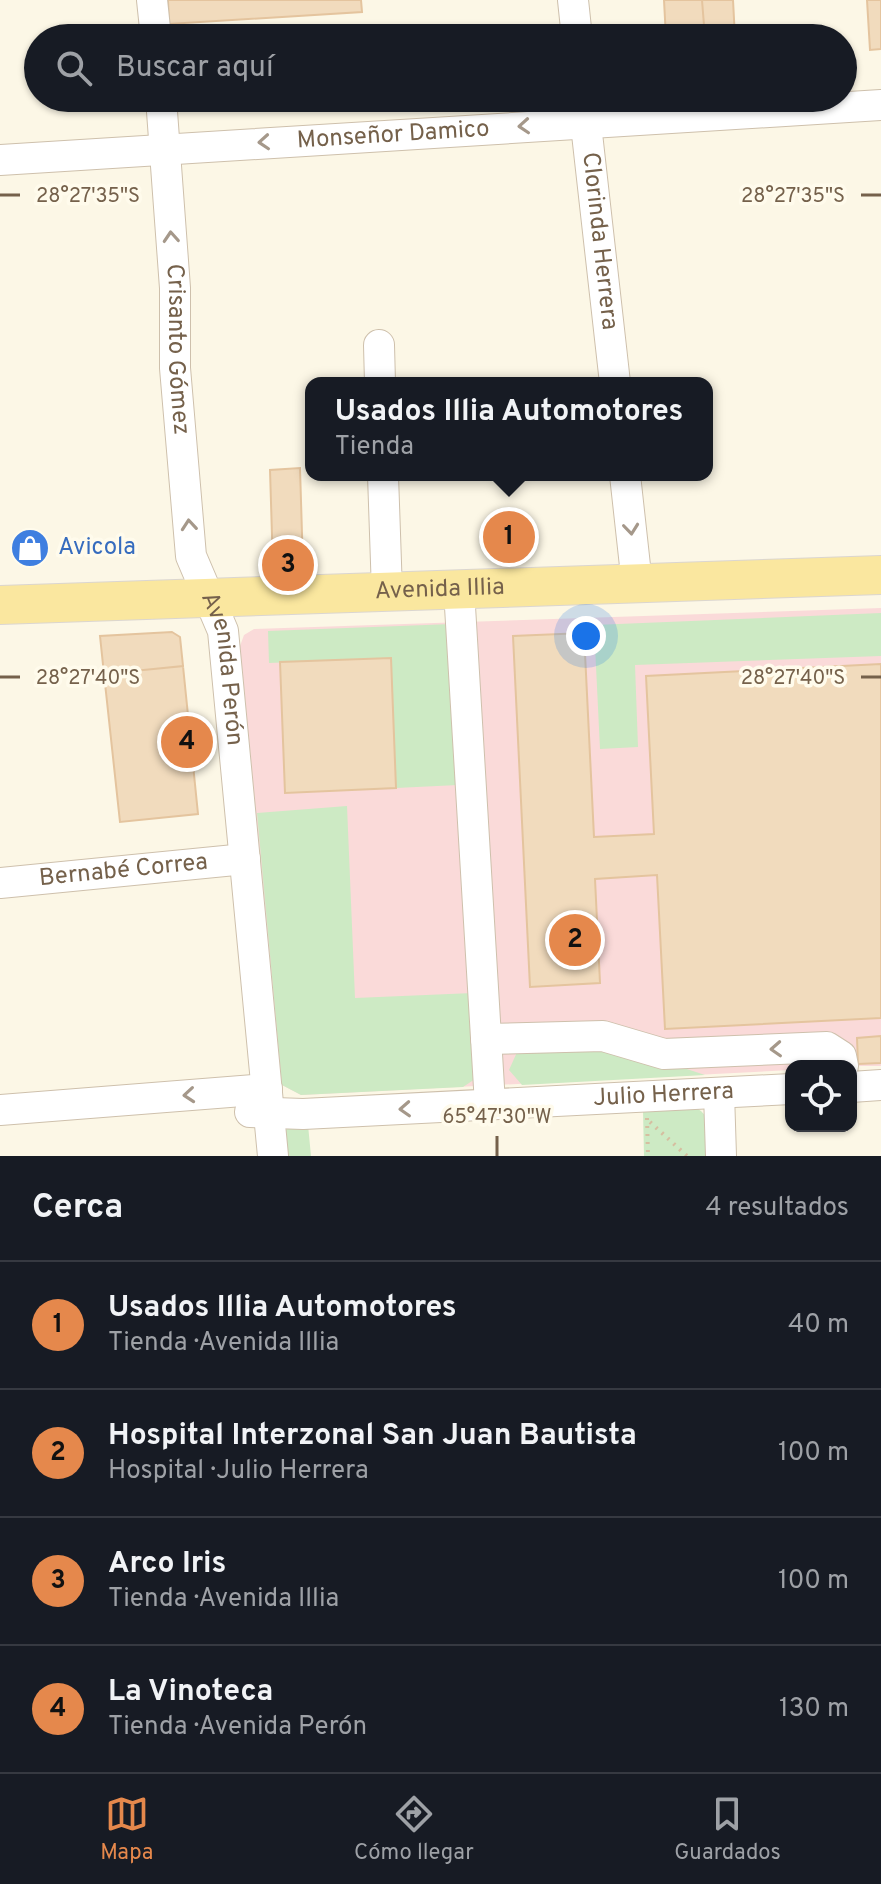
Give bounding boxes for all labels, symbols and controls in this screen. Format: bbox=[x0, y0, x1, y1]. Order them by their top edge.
search box bbox=[24, 24, 857, 112]
icon: search bbox=[52, 46, 96, 90]
text: Buscar aquí bbox=[116, 50, 274, 87]
street label: Monseñor Damico bbox=[296, 114, 490, 156]
one-way arrow bbox=[517, 117, 530, 134]
one-way arrow bbox=[257, 133, 270, 150]
street label: Clorinda Herrera bbox=[574, 151, 624, 332]
text: 28°27'35"S bbox=[36, 184, 140, 210]
text: 28°27'35"S bbox=[741, 184, 845, 210]
one-way arrow bbox=[163, 230, 180, 243]
street label: Crisanto Gómez bbox=[158, 263, 196, 436]
popup bbox=[305, 377, 713, 481]
text: Usados Illia Automotores bbox=[335, 394, 683, 431]
text: Tienda bbox=[335, 431, 414, 464]
pin: 1 bbox=[483, 507, 535, 567]
one-way arrow bbox=[181, 518, 198, 531]
one-way arrow bbox=[623, 523, 640, 536]
shop icon: Avicola bbox=[9, 527, 51, 569]
place label: Avicola bbox=[58, 533, 136, 563]
pin: 3 bbox=[262, 535, 314, 595]
street label: Avenida Illia bbox=[374, 573, 505, 607]
street label: Avenida Perón bbox=[193, 588, 249, 747]
your location bbox=[566, 616, 606, 656]
text: 28°27'40"S bbox=[36, 666, 140, 692]
text: 28°27'40"S bbox=[741, 666, 845, 692]
pin: 4 bbox=[161, 712, 213, 772]
street label: Bernabé Correa bbox=[38, 848, 209, 894]
pin: 2 bbox=[549, 910, 601, 970]
one-way arrow bbox=[769, 1040, 782, 1057]
map controls bbox=[785, 1060, 857, 1132]
button: locate bbox=[785, 1060, 857, 1132]
street label: Julio Herrera bbox=[592, 1077, 735, 1114]
one-way arrow bbox=[182, 1086, 195, 1103]
one-way arrow bbox=[398, 1100, 411, 1117]
text: 65°47'30"W bbox=[442, 1105, 552, 1131]
text: Cerca bbox=[32, 1187, 123, 1230]
text: 4 resultados bbox=[705, 1192, 849, 1225]
text: Usados Illia Automotores bbox=[108, 1290, 457, 1327]
text: 1 bbox=[53, 1309, 63, 1342]
text: 40 m bbox=[788, 1309, 849, 1342]
text: Tienda · Avenida Illia bbox=[108, 1327, 339, 1360]
text: Hospital Interzonal San Juan Bautista bbox=[108, 1418, 637, 1455]
text: 2 bbox=[50, 1437, 66, 1470]
text: 100 m bbox=[778, 1437, 849, 1470]
text: Hospital · Julio Herrera bbox=[108, 1455, 369, 1488]
text: Arco Iris bbox=[108, 1546, 226, 1583]
text: 3 bbox=[50, 1565, 66, 1598]
text: 100 m bbox=[778, 1565, 849, 1598]
text: Tienda · Avenida Illia bbox=[108, 1583, 339, 1616]
text: La Vinoteca bbox=[108, 1674, 273, 1711]
text: 4 bbox=[50, 1693, 66, 1726]
text: 130 m bbox=[779, 1693, 849, 1726]
text: Tienda · Avenida Perón bbox=[108, 1711, 367, 1744]
tab: Mapa bbox=[100, 1792, 153, 1867]
tab: Cómo llegar bbox=[354, 1792, 474, 1867]
tab: Guardados bbox=[674, 1792, 781, 1867]

